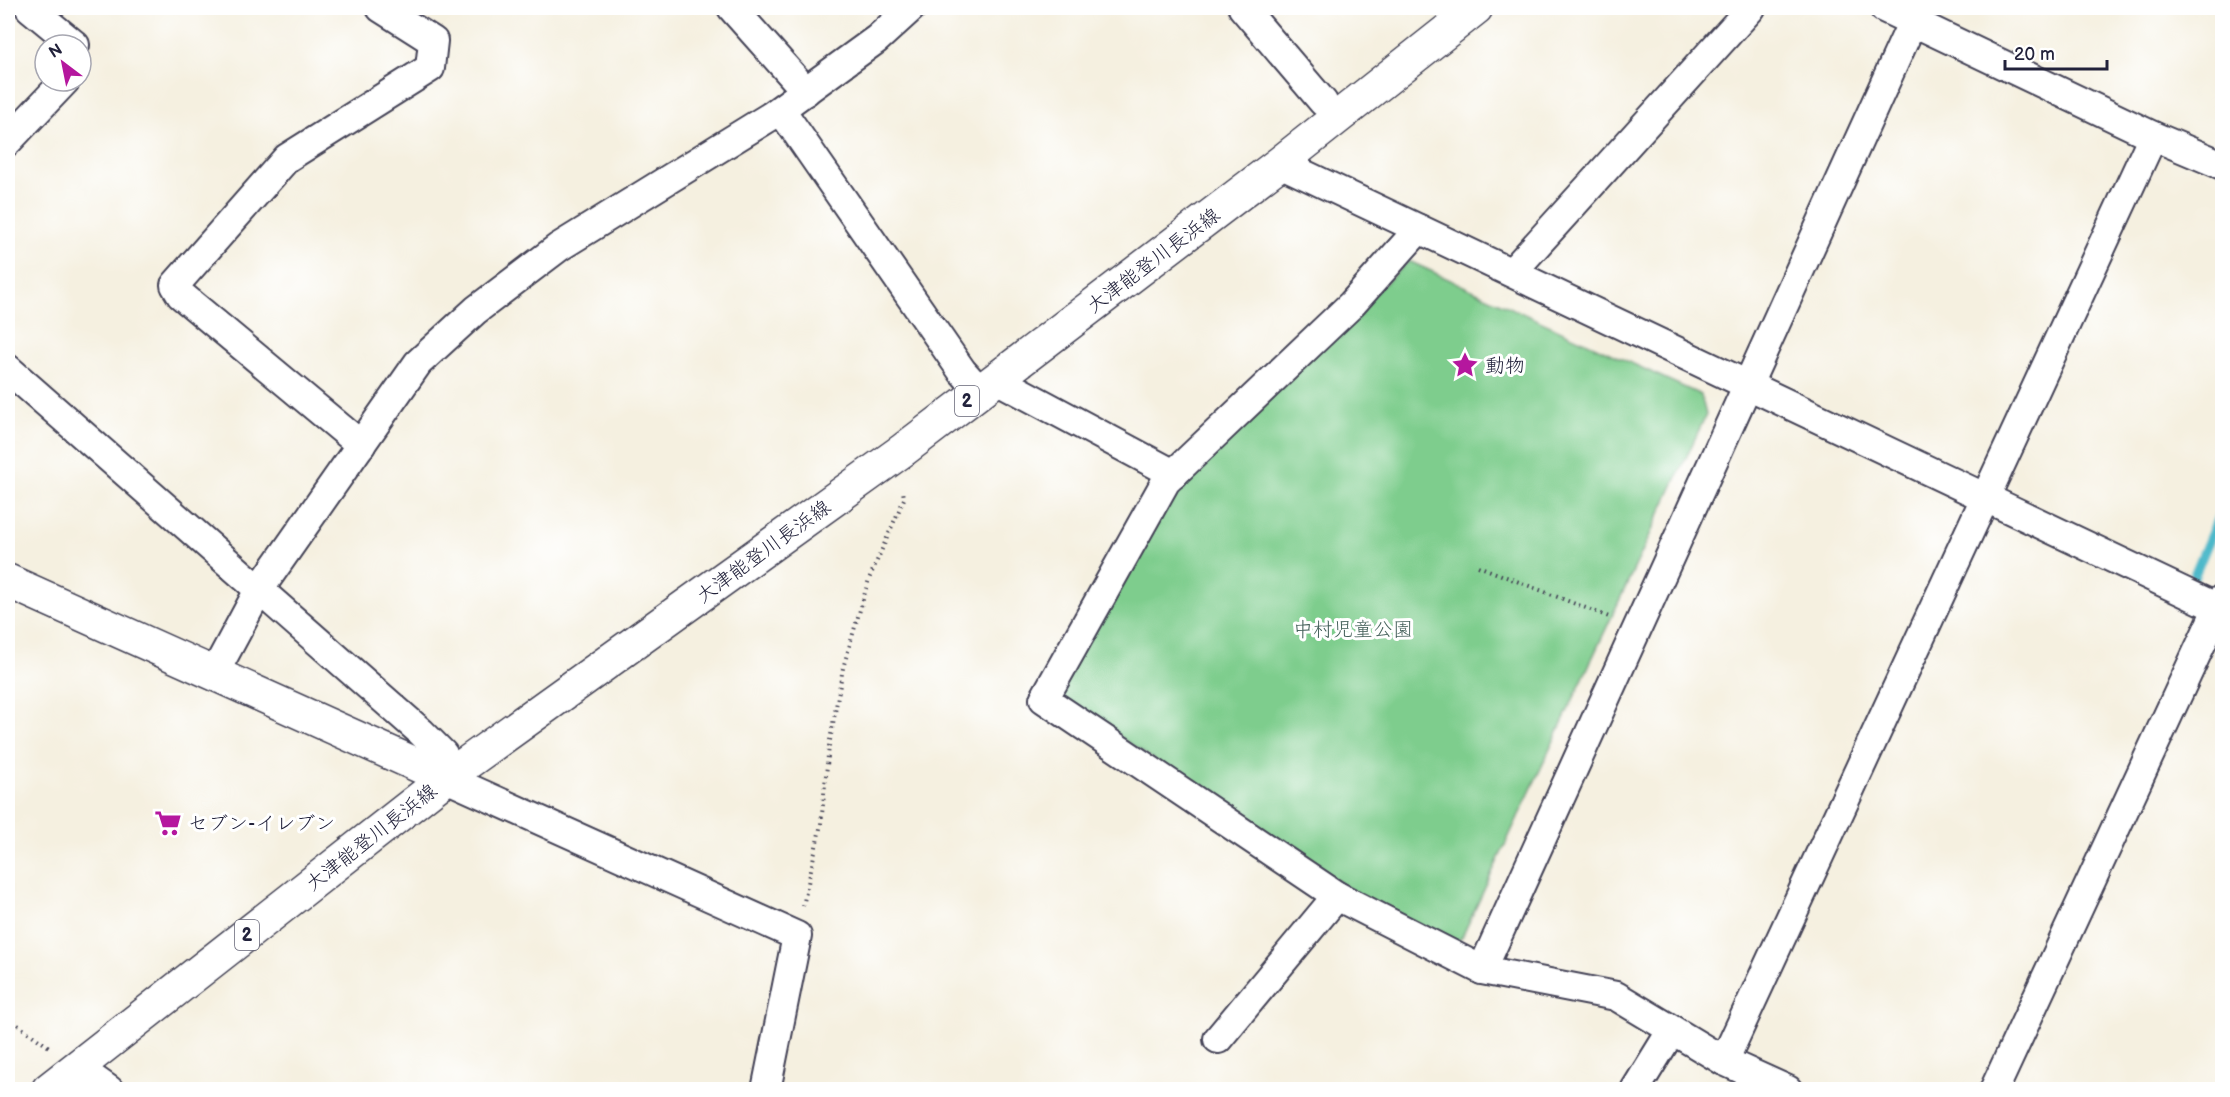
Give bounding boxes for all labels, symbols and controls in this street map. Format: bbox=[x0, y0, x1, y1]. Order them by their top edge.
north arrow bbox=[33, 33, 93, 93]
scale bar bbox=[2005, 33, 2107, 71]
text: N bbox=[46, 40, 66, 63]
text: 20 m bbox=[2014, 44, 2055, 65]
street label: 大津能登川長浜線 bbox=[1082, 203, 1225, 319]
place icon: 動物 bbox=[1450, 350, 1480, 380]
place label: 動物 bbox=[1485, 354, 1525, 378]
road number: 2 bbox=[955, 386, 979, 416]
street label: 大津能登川長浜線 bbox=[692, 495, 835, 609]
park label: 中村児童公園 bbox=[1293, 618, 1413, 642]
street label: 大津能登川長浜線 bbox=[301, 779, 442, 896]
supermarket icon: セブン-イレブン bbox=[153, 808, 183, 838]
place label: セブン-イレブン bbox=[188, 812, 335, 836]
road number: 2 bbox=[235, 920, 259, 950]

